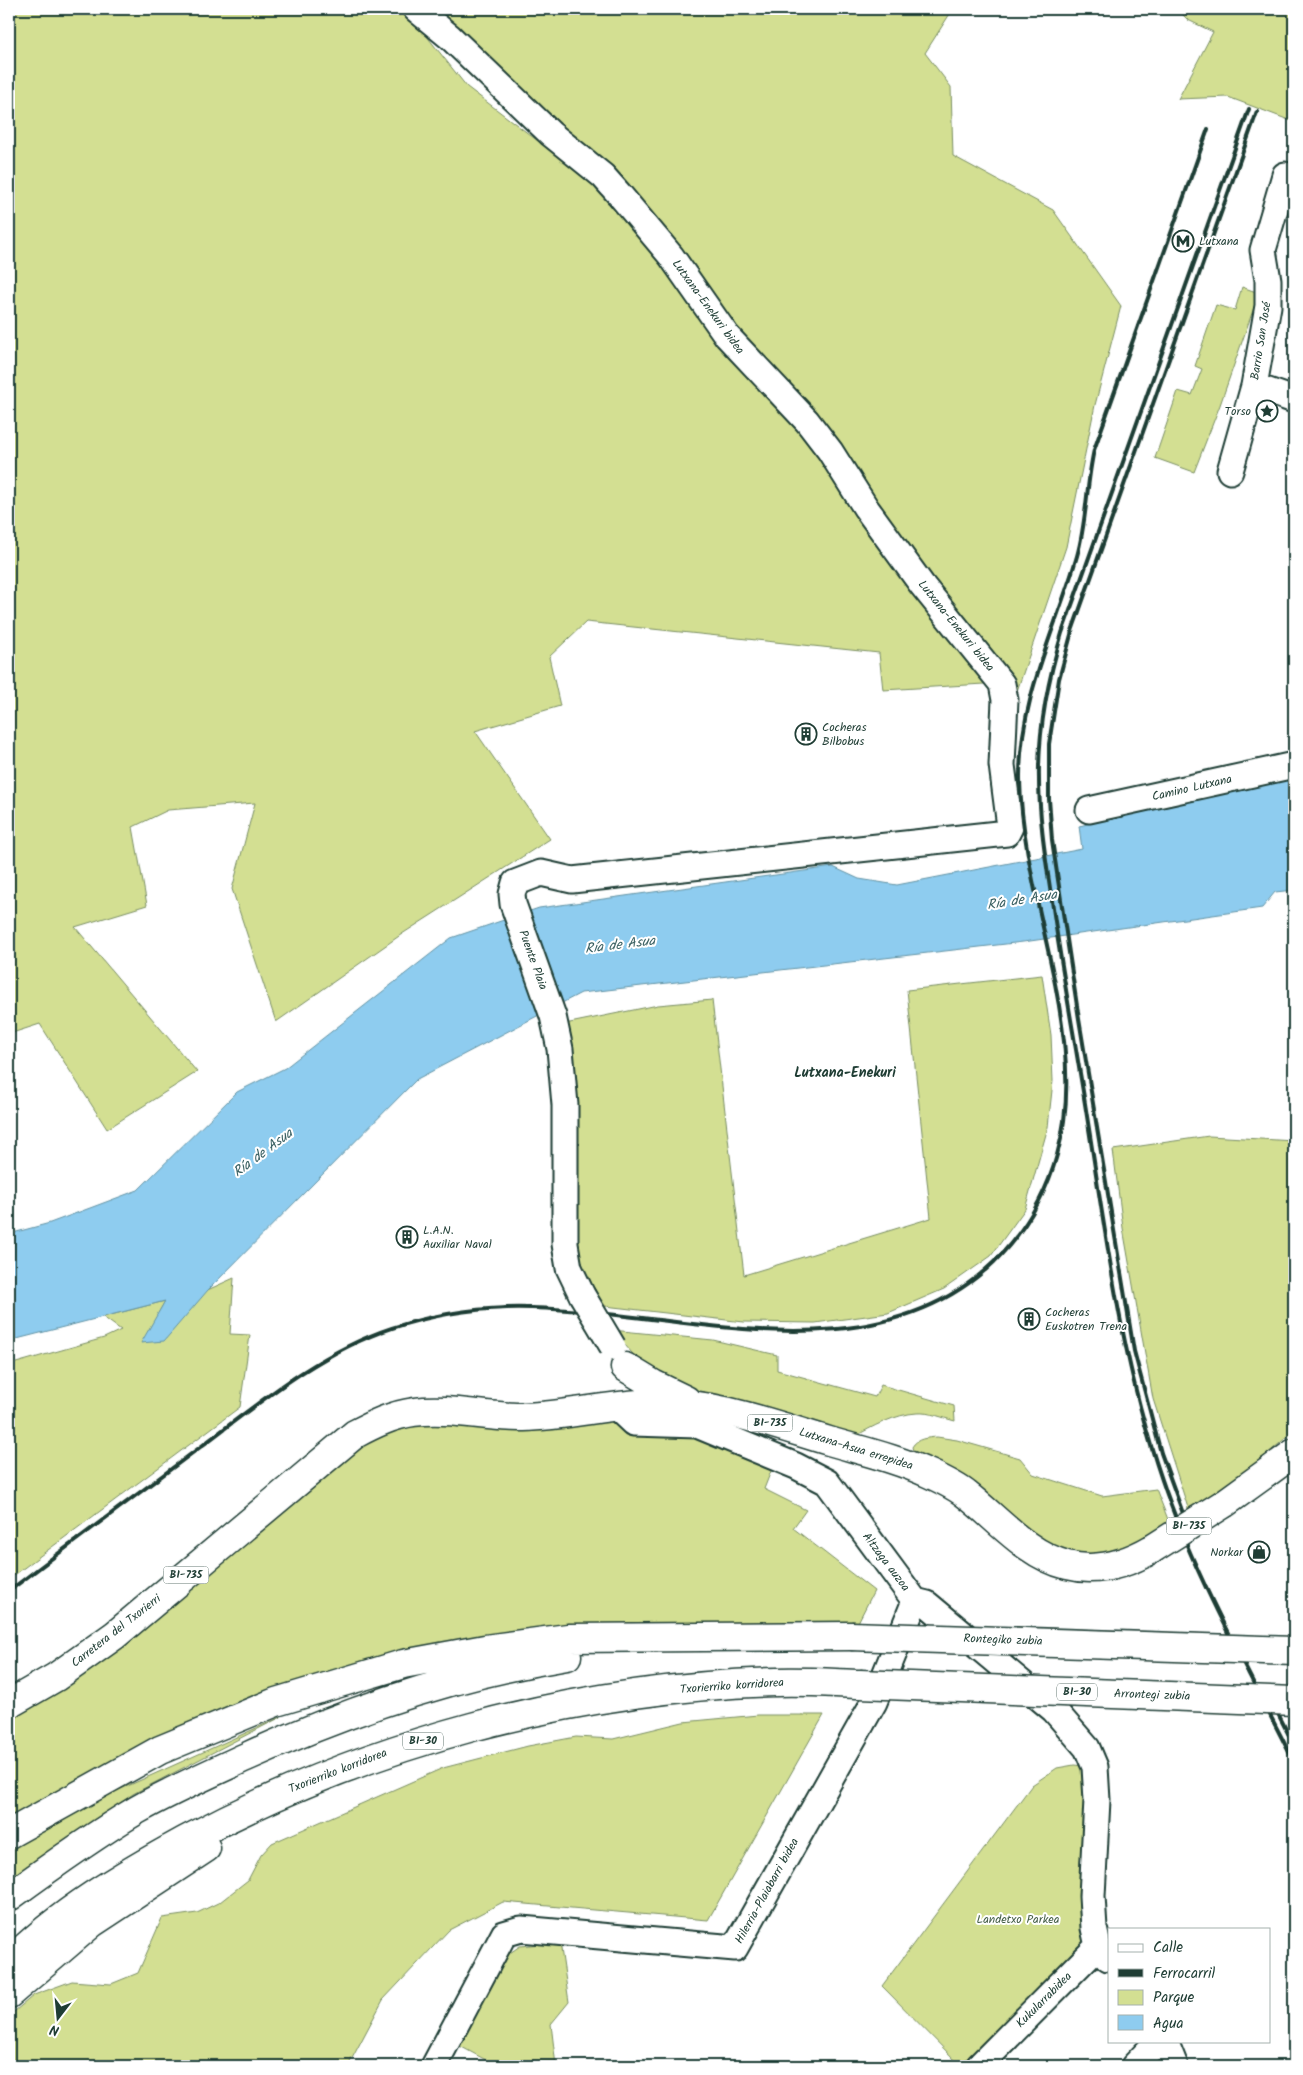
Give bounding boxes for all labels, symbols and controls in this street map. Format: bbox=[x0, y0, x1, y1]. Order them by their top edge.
metro station icon: Lutxana bbox=[1171, 229, 1195, 253]
place label: Lutxana bbox=[1199, 232, 1239, 251]
street label: Lutxana-Enekuri bidea bbox=[667, 256, 749, 359]
street label: Barrio San José bbox=[1245, 300, 1277, 381]
place icon: Torso bbox=[1255, 399, 1279, 423]
place label: Torso bbox=[1225, 402, 1251, 421]
street label: Lutxana-Enekuri bidea bbox=[913, 576, 999, 676]
place label: Cocheras Bilbobus bbox=[822, 718, 867, 751]
building icon: Cocheras Bilbobus bbox=[794, 722, 818, 746]
street label: Camino Lutxana bbox=[1150, 769, 1234, 806]
water label: Ría de Asua bbox=[986, 883, 1060, 916]
street label: Puente Plaia bbox=[513, 927, 553, 993]
water label: Ría de Asua bbox=[584, 930, 658, 960]
district label: Lutxana-Enekuri bbox=[794, 1062, 896, 1084]
water label: Ría de Asua bbox=[228, 1122, 299, 1183]
place label: L.A.N. Auxiliar Naval bbox=[423, 1221, 492, 1254]
building icon: L.A.N. Auxiliar Naval bbox=[395, 1225, 419, 1249]
place label: Cocheras Euskotren Trena bbox=[1045, 1303, 1127, 1336]
building icon: Cocheras Euskotren Trena bbox=[1017, 1307, 1041, 1331]
road number: BI-735 bbox=[748, 1415, 792, 1432]
street label: Lutxana-Asua errepidea bbox=[797, 1423, 916, 1475]
road number: BI-735 bbox=[1166, 1518, 1212, 1534]
street label: Altzaga auzoa bbox=[857, 1528, 915, 1596]
shop icon: Norkar bbox=[1247, 1540, 1271, 1564]
place label: Norkar bbox=[1210, 1543, 1244, 1562]
road number: BI-735 bbox=[164, 1566, 208, 1584]
street label: Carretera del Txorierri bbox=[67, 1589, 166, 1672]
street label: Rontegiko zubia bbox=[963, 1629, 1043, 1651]
street label: Txorierriko korridorea bbox=[679, 1673, 785, 1699]
road number: BI-30 bbox=[1057, 1684, 1097, 1700]
street label: Arrontegi zubia bbox=[1114, 1684, 1191, 1706]
road number: BI-30 bbox=[403, 1732, 443, 1750]
street label: Txorierriko korridorea bbox=[286, 1743, 390, 1799]
street label: Hilerria-Plaiabarri bidea bbox=[730, 1834, 804, 1947]
park label: Landetxo Parkea bbox=[977, 1910, 1060, 1929]
legend bbox=[1108, 1928, 1270, 2042]
text: Calle bbox=[1153, 1936, 1183, 1960]
text: Ferrocarril bbox=[1153, 1962, 1216, 1986]
street label: Kukularrabidea bbox=[1012, 1967, 1077, 2032]
text: Parque bbox=[1153, 1986, 1194, 2010]
north arrow bbox=[32, 1992, 82, 2042]
text: Agua bbox=[1153, 2012, 1184, 2036]
text: N bbox=[47, 2018, 62, 2041]

